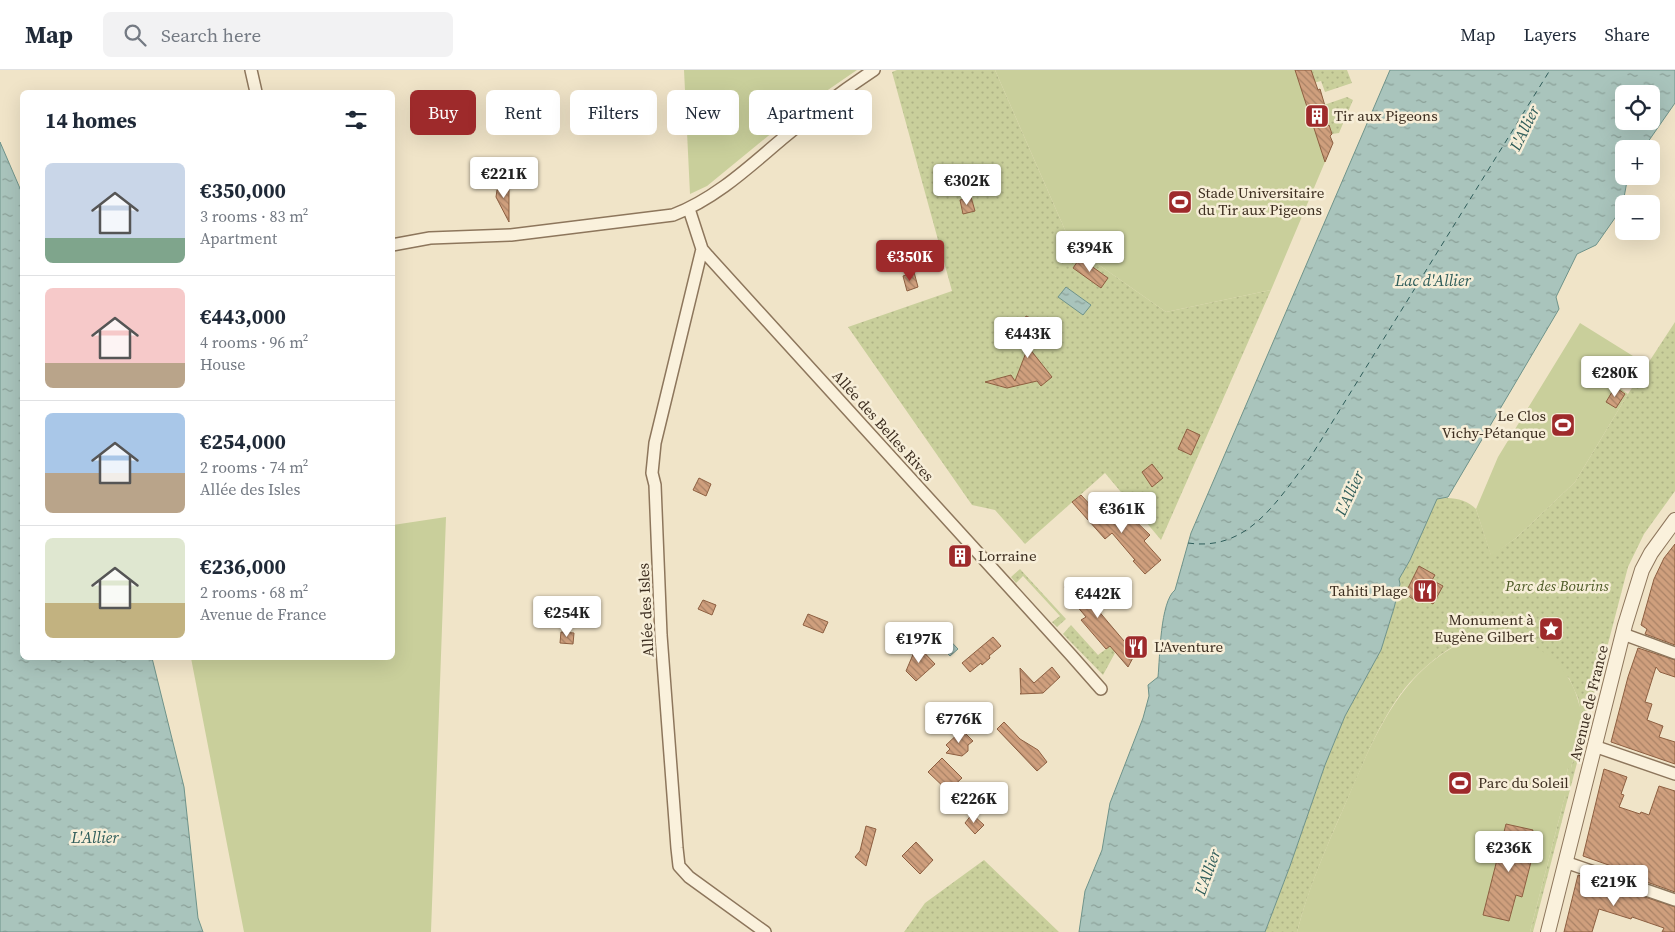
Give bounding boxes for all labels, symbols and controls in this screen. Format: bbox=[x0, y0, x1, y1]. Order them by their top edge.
search box bbox=[103, 12, 453, 57]
text: Map bbox=[25, 18, 73, 51]
icon: search bbox=[121, 21, 149, 49]
text: Search here bbox=[161, 22, 261, 48]
text: Map bbox=[1460, 22, 1495, 47]
text: Layers bbox=[1523, 22, 1576, 47]
text: Share bbox=[1604, 22, 1650, 47]
map controls bbox=[1615, 85, 1660, 240]
button: locate bbox=[1615, 85, 1660, 130]
chip: Buy bbox=[410, 90, 476, 135]
chip: Rent bbox=[486, 90, 560, 135]
chip: Filters bbox=[570, 90, 657, 135]
chip: New bbox=[667, 90, 739, 135]
chip: Apartment bbox=[749, 90, 872, 135]
water label: L'Allier bbox=[1503, 101, 1545, 155]
building icon: Tir aux Pigeons bbox=[1304, 103, 1330, 129]
place label: Tir aux Pigeons bbox=[1334, 105, 1438, 126]
text: 14 homes bbox=[45, 106, 137, 135]
icon: filters bbox=[342, 106, 370, 134]
button: + bbox=[1615, 140, 1660, 185]
pin: €221K bbox=[469, 156, 539, 199]
text: €221K bbox=[481, 162, 527, 184]
pin: €302K bbox=[932, 164, 1002, 206]
text: €302K bbox=[944, 169, 990, 191]
text: €350,000 bbox=[200, 176, 286, 205]
place label: Stade Universitaire du Tir aux Pigeons bbox=[1198, 182, 1325, 220]
icon: home bbox=[85, 183, 145, 243]
sports icon: Stade Universitaire du Tir aux Pigeons bbox=[1167, 189, 1193, 215]
button: − bbox=[1615, 195, 1660, 240]
text: 3 rooms · 83 m² bbox=[200, 205, 308, 227]
text: Apartment bbox=[200, 227, 277, 249]
pin: €394K bbox=[1055, 230, 1125, 273]
text: €394K bbox=[1067, 236, 1113, 258]
pin: €350K bbox=[875, 240, 945, 282]
text: €350K bbox=[887, 245, 933, 267]
water label: Lac d'Allier bbox=[1394, 269, 1472, 291]
text: €443,000 bbox=[200, 302, 286, 331]
icon: home bbox=[85, 308, 145, 368]
pin: €443K bbox=[993, 316, 1063, 359]
text: €443K bbox=[1005, 322, 1051, 344]
text: 4 rooms · 96 m² bbox=[200, 331, 308, 353]
text: House bbox=[200, 353, 245, 375]
pin: €280K bbox=[1580, 356, 1650, 398]
text: €280K bbox=[1592, 361, 1638, 383]
street label: Allée des Belles Rives bbox=[828, 366, 939, 486]
place label: Le Clos Vichy-Pétanque bbox=[1442, 405, 1546, 443]
sports icon: Le Clos Vichy-Pétanque bbox=[1550, 412, 1576, 438]
text: €254,000 bbox=[200, 427, 286, 456]
icon: home bbox=[85, 433, 145, 493]
text: 2 rooms · 74 m² bbox=[200, 456, 308, 478]
water label: L'Allier bbox=[1329, 466, 1369, 520]
text: Allée des Isles bbox=[200, 478, 300, 500]
pin: €361K bbox=[1087, 492, 1157, 534]
text: €361K bbox=[1099, 497, 1145, 519]
building icon: Lorraine bbox=[947, 543, 973, 569]
place label: Lorraine bbox=[978, 545, 1037, 566]
text: €236,000 bbox=[200, 552, 286, 581]
icon: home bbox=[85, 558, 145, 618]
street label: Allée des Isles bbox=[633, 562, 658, 658]
park label: Parc des Bourins bbox=[1504, 575, 1609, 596]
pin: €442K bbox=[1063, 576, 1133, 619]
restaurant icon: Tahiti Plage bbox=[1412, 578, 1438, 604]
place label: Tahiti Plage bbox=[1330, 580, 1408, 601]
text: 2 rooms · 68 m² bbox=[200, 581, 308, 603]
text: €442K bbox=[1075, 582, 1121, 604]
pin: €254K bbox=[532, 596, 602, 638]
text: €254K bbox=[544, 601, 590, 623]
text: Avenue de France bbox=[200, 603, 326, 625]
place label: Monument à Eugène Gilbert bbox=[1434, 609, 1534, 647]
place icon: Monument à Eugène Gilbert bbox=[1538, 616, 1564, 642]
pin: €197K bbox=[884, 622, 954, 664]
text: €197K bbox=[896, 627, 942, 649]
restaurant icon: L'Aventure bbox=[1123, 634, 1149, 660]
place label: L'Aventure bbox=[1154, 636, 1224, 657]
street label: Avenue de France bbox=[1564, 642, 1613, 763]
pin: €776K bbox=[924, 702, 994, 744]
text: €776K bbox=[936, 707, 982, 729]
sports icon: Parc du Soleil bbox=[1447, 770, 1473, 796]
place label: Parc du Soleil bbox=[1478, 772, 1569, 793]
pin: €226K bbox=[939, 782, 1009, 824]
text: €226K bbox=[951, 787, 997, 809]
water label: L'Allier bbox=[70, 826, 119, 848]
pin: €236K bbox=[1474, 830, 1544, 873]
text: €236K bbox=[1486, 836, 1532, 858]
water label: L'Allier bbox=[1188, 845, 1226, 899]
pin: €219K bbox=[1579, 864, 1649, 907]
text: €219K bbox=[1591, 870, 1637, 892]

